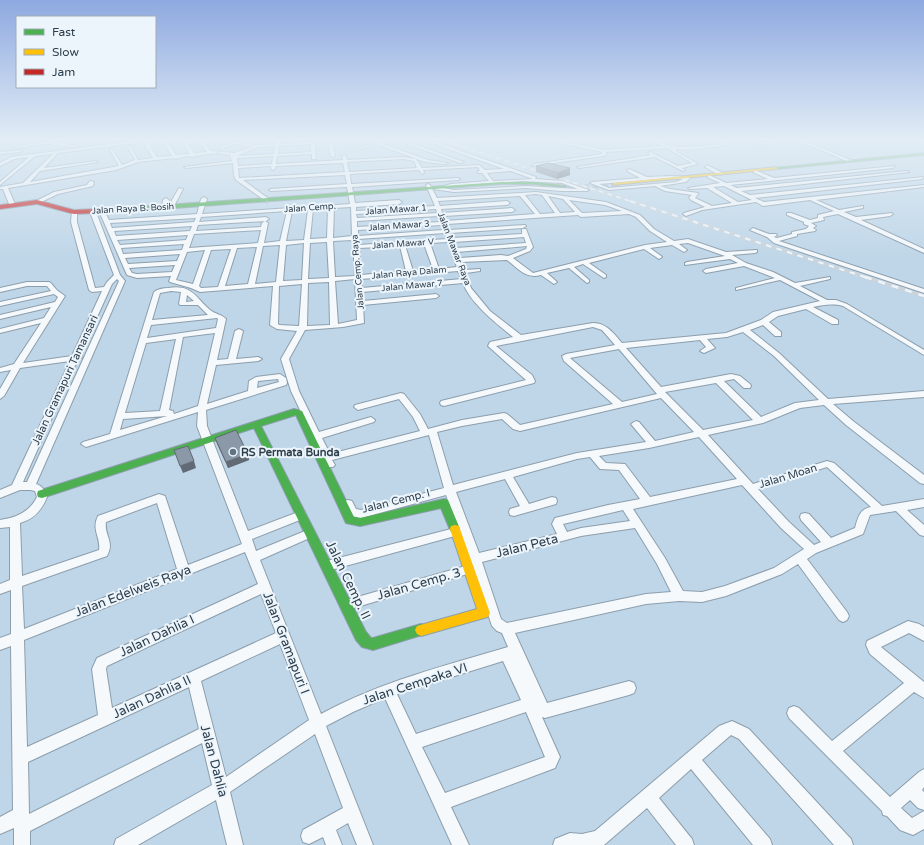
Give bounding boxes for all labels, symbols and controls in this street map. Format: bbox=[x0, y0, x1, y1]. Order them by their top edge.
legend bbox=[16, 16, 156, 88]
text: Fast bbox=[52, 25, 76, 39]
text: Slow bbox=[52, 45, 79, 59]
text: Jam bbox=[52, 65, 75, 79]
street label: Jalan Raya B. Bosih bbox=[92, 201, 174, 217]
street label: Jalan Cemp. bbox=[284, 201, 336, 215]
street label: Jalan Mawar 1 bbox=[365, 202, 427, 218]
street label: Jalan Mawar Raya bbox=[435, 211, 473, 287]
street label: Jalan Mawar 3 bbox=[368, 218, 430, 234]
street label: Jalan Cemp. Raya bbox=[349, 234, 367, 310]
street label: Jalan Mawar V bbox=[372, 236, 435, 252]
street label: Jalan Raya Dalam bbox=[371, 264, 447, 282]
street label: Jalan Mawar 7 bbox=[381, 278, 444, 294]
street label: Jalan Gramapuri Tamansari bbox=[29, 313, 101, 447]
place label: RS Permata Bunda bbox=[241, 446, 340, 459]
marker: RS Permata Bunda bbox=[228, 447, 238, 457]
street label: Jalan Moan bbox=[757, 461, 819, 491]
street label: Jalan Cemp. I bbox=[361, 486, 431, 516]
street label: Jalan Peta bbox=[494, 531, 560, 561]
street label: Jalan Cemp. II bbox=[322, 538, 374, 622]
street label: Jalan Edelweis Raya bbox=[73, 561, 193, 621]
street label: Jalan Cemp. 3 bbox=[375, 564, 463, 604]
street label: Jalan Gramapuri I bbox=[259, 590, 313, 696]
street label: Jalan Dahlia I bbox=[117, 612, 197, 660]
street label: Jalan Cempaka VI bbox=[361, 660, 469, 708]
street label: Jalan Dahlia II bbox=[110, 672, 194, 722]
street label: Jalan Dahlia bbox=[197, 723, 231, 799]

